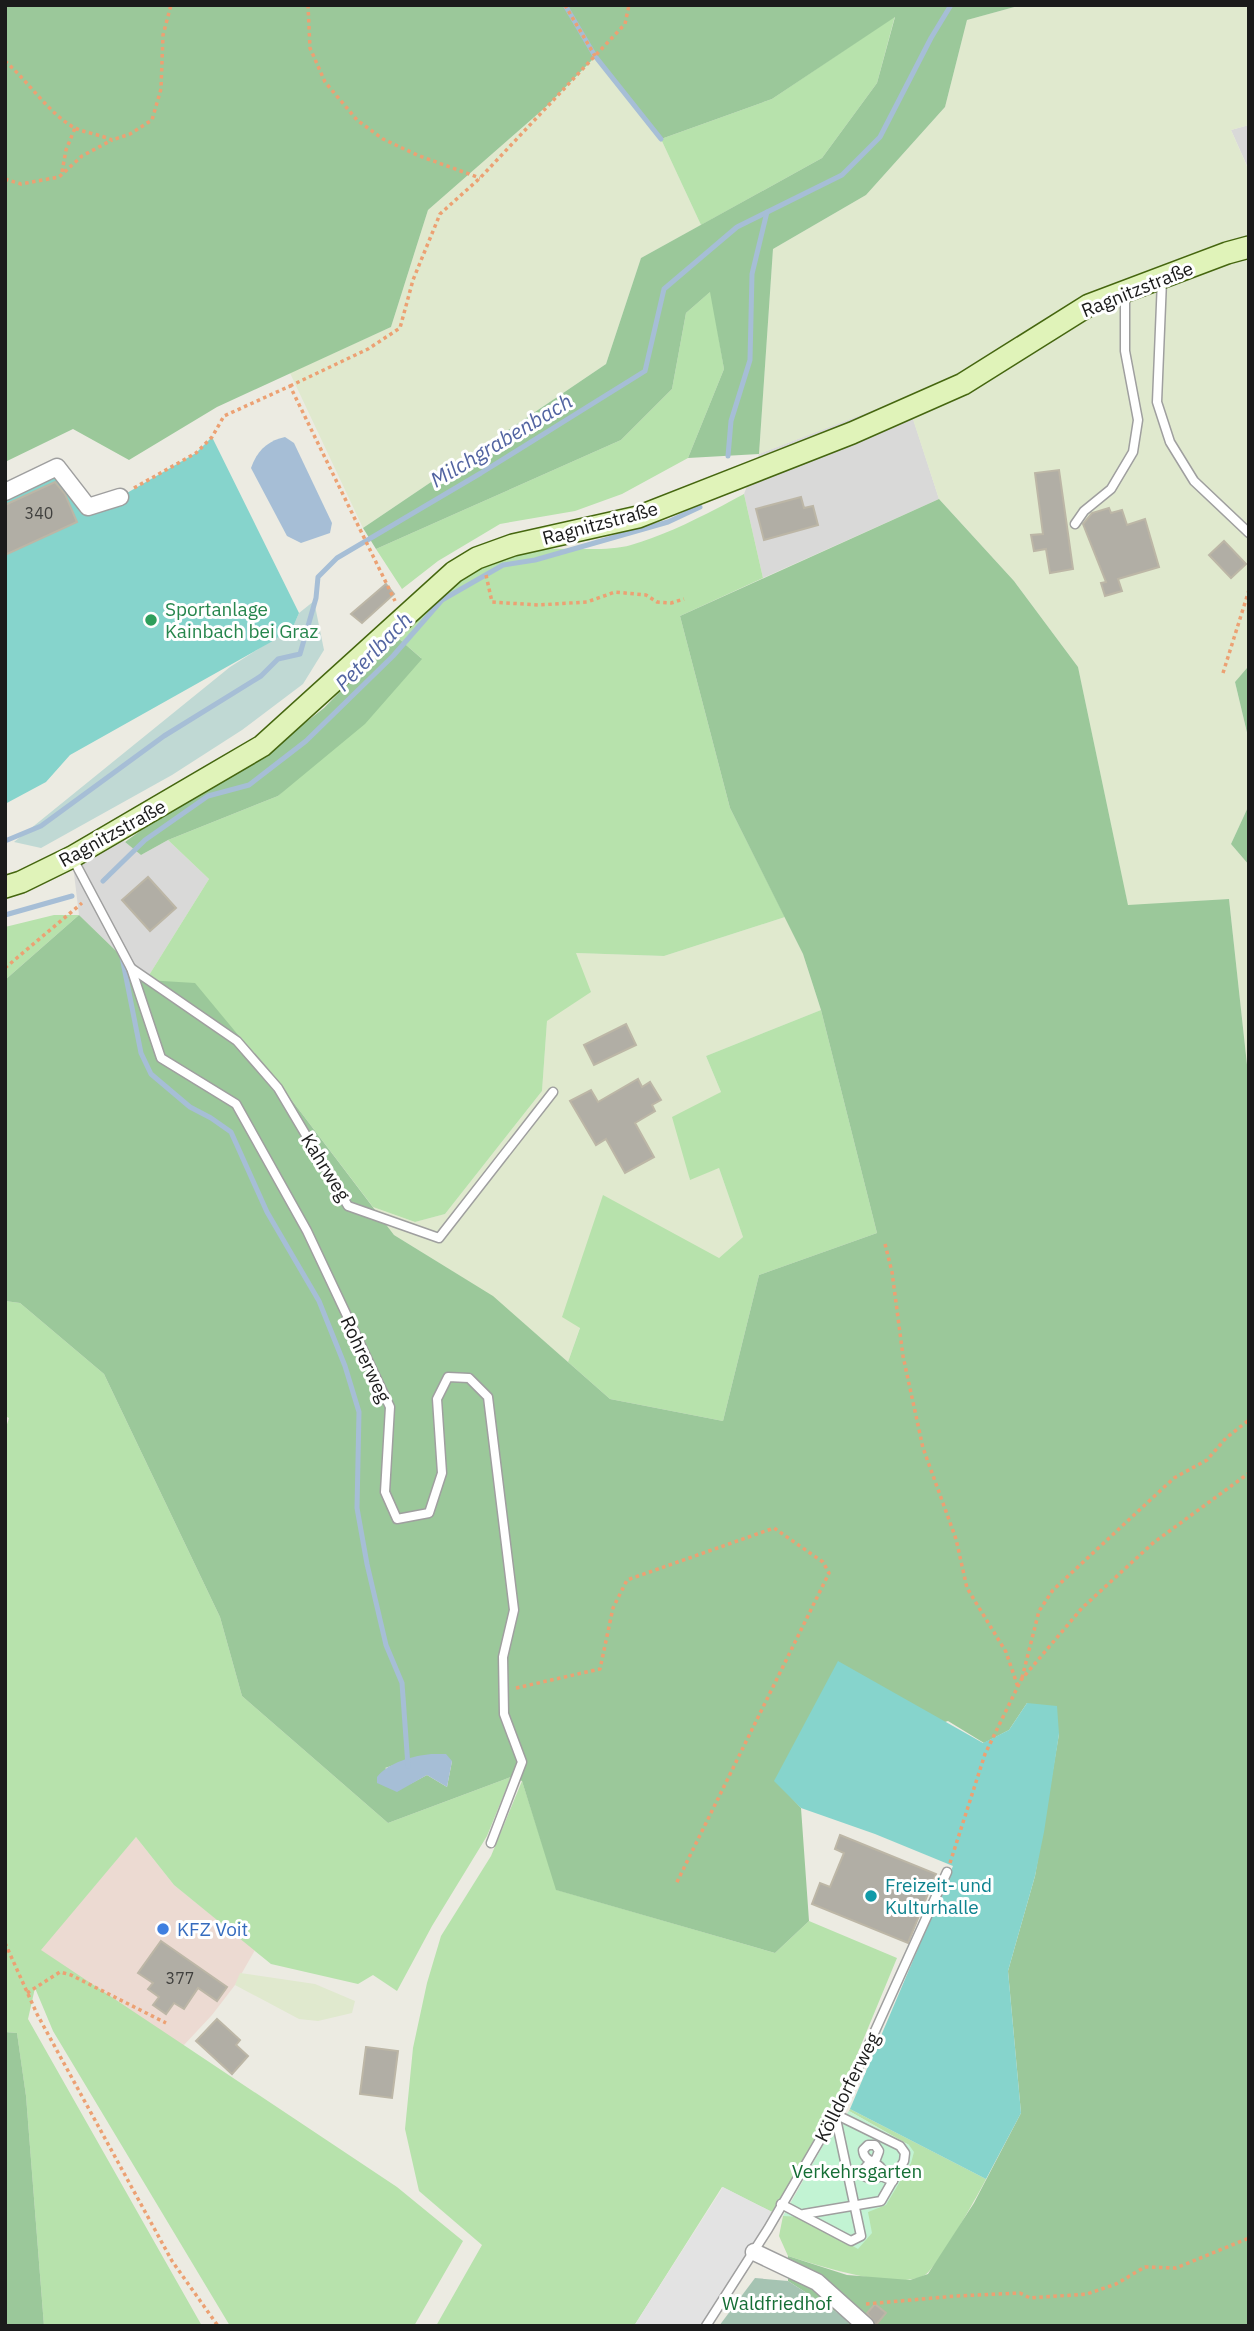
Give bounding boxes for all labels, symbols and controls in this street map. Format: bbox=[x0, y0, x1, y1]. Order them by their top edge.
street label: Ragnitzstraße bbox=[1078, 256, 1196, 322]
water label: Milchgrabenbach bbox=[425, 387, 577, 493]
street label: Ragnitzstraße bbox=[540, 496, 660, 550]
house number: 340 bbox=[25, 503, 53, 523]
place label: Sportanlage Kainbach bei Graz bbox=[165, 597, 318, 643]
water label: Peterlbach bbox=[328, 605, 418, 697]
marker: Sportanlage Kainbach bei Graz bbox=[143, 612, 159, 628]
street label: Ragnitzstraße bbox=[54, 794, 170, 872]
street label: Kahrweg bbox=[296, 1129, 356, 1205]
street label: Rohrerweg bbox=[336, 1312, 396, 1406]
place label: Freizeit- und Kulturhalle bbox=[885, 1873, 992, 1919]
marker: Freizeit- und Kulturhalle bbox=[863, 1888, 879, 1904]
place label: KFZ Voit bbox=[177, 1917, 248, 1941]
marker: KFZ Voit bbox=[155, 1921, 171, 1937]
house number: 377 bbox=[166, 1968, 194, 1988]
street label: Kölldorferweg bbox=[809, 2028, 885, 2146]
park label: Verkehrsgarten bbox=[792, 2159, 922, 2183]
park label: Waldfriedhof bbox=[722, 2291, 832, 2315]

